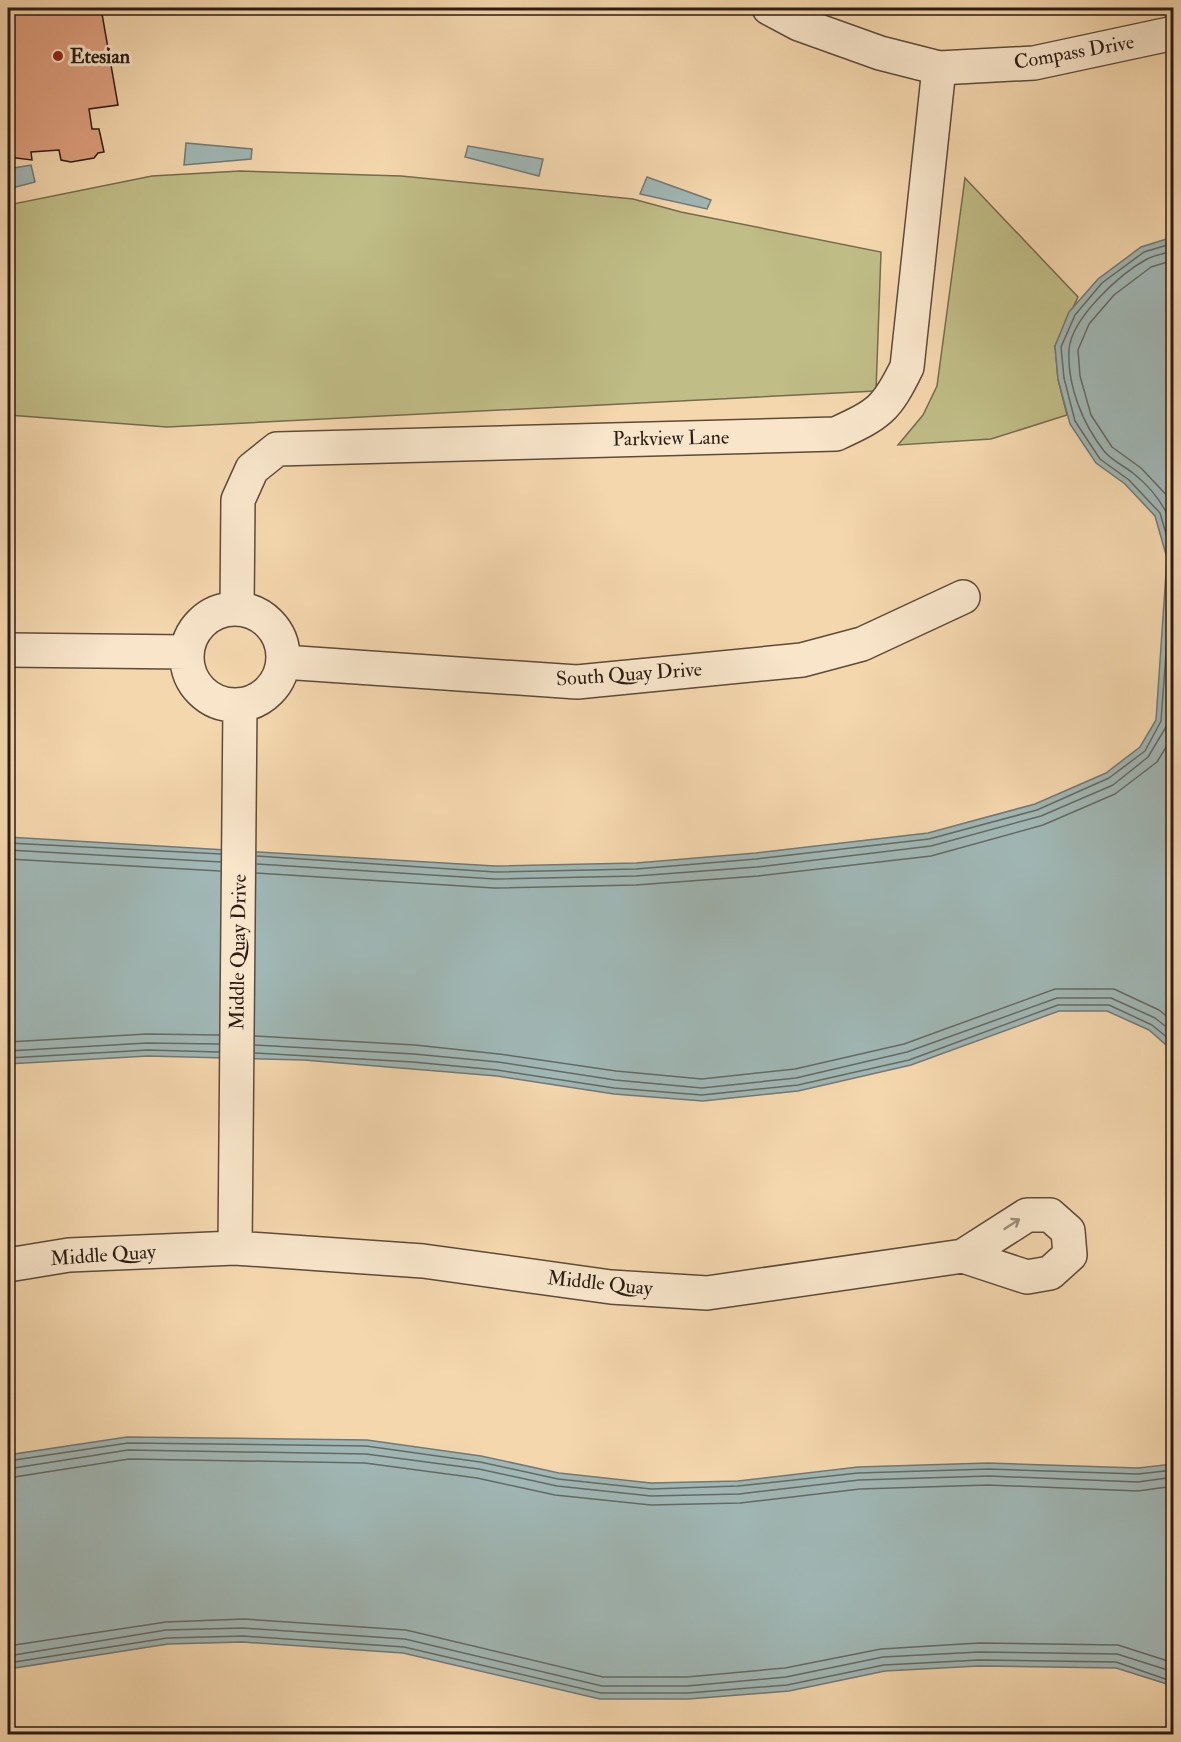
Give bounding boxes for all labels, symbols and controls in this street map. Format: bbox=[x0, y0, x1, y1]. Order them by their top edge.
street label: Compass Drive bbox=[1012, 29, 1136, 76]
place label: Etesian bbox=[70, 44, 131, 69]
marker: Etesian bbox=[51, 49, 65, 63]
street label: Parkview Lane bbox=[613, 424, 729, 452]
street label: South Quay Drive bbox=[555, 656, 703, 692]
street label: Middle Quay Drive bbox=[224, 874, 252, 1030]
one-way arrow bbox=[1003, 1218, 1020, 1230]
street label: Middle Quay bbox=[49, 1239, 158, 1271]
street label: Middle Quay bbox=[546, 1265, 655, 1301]

